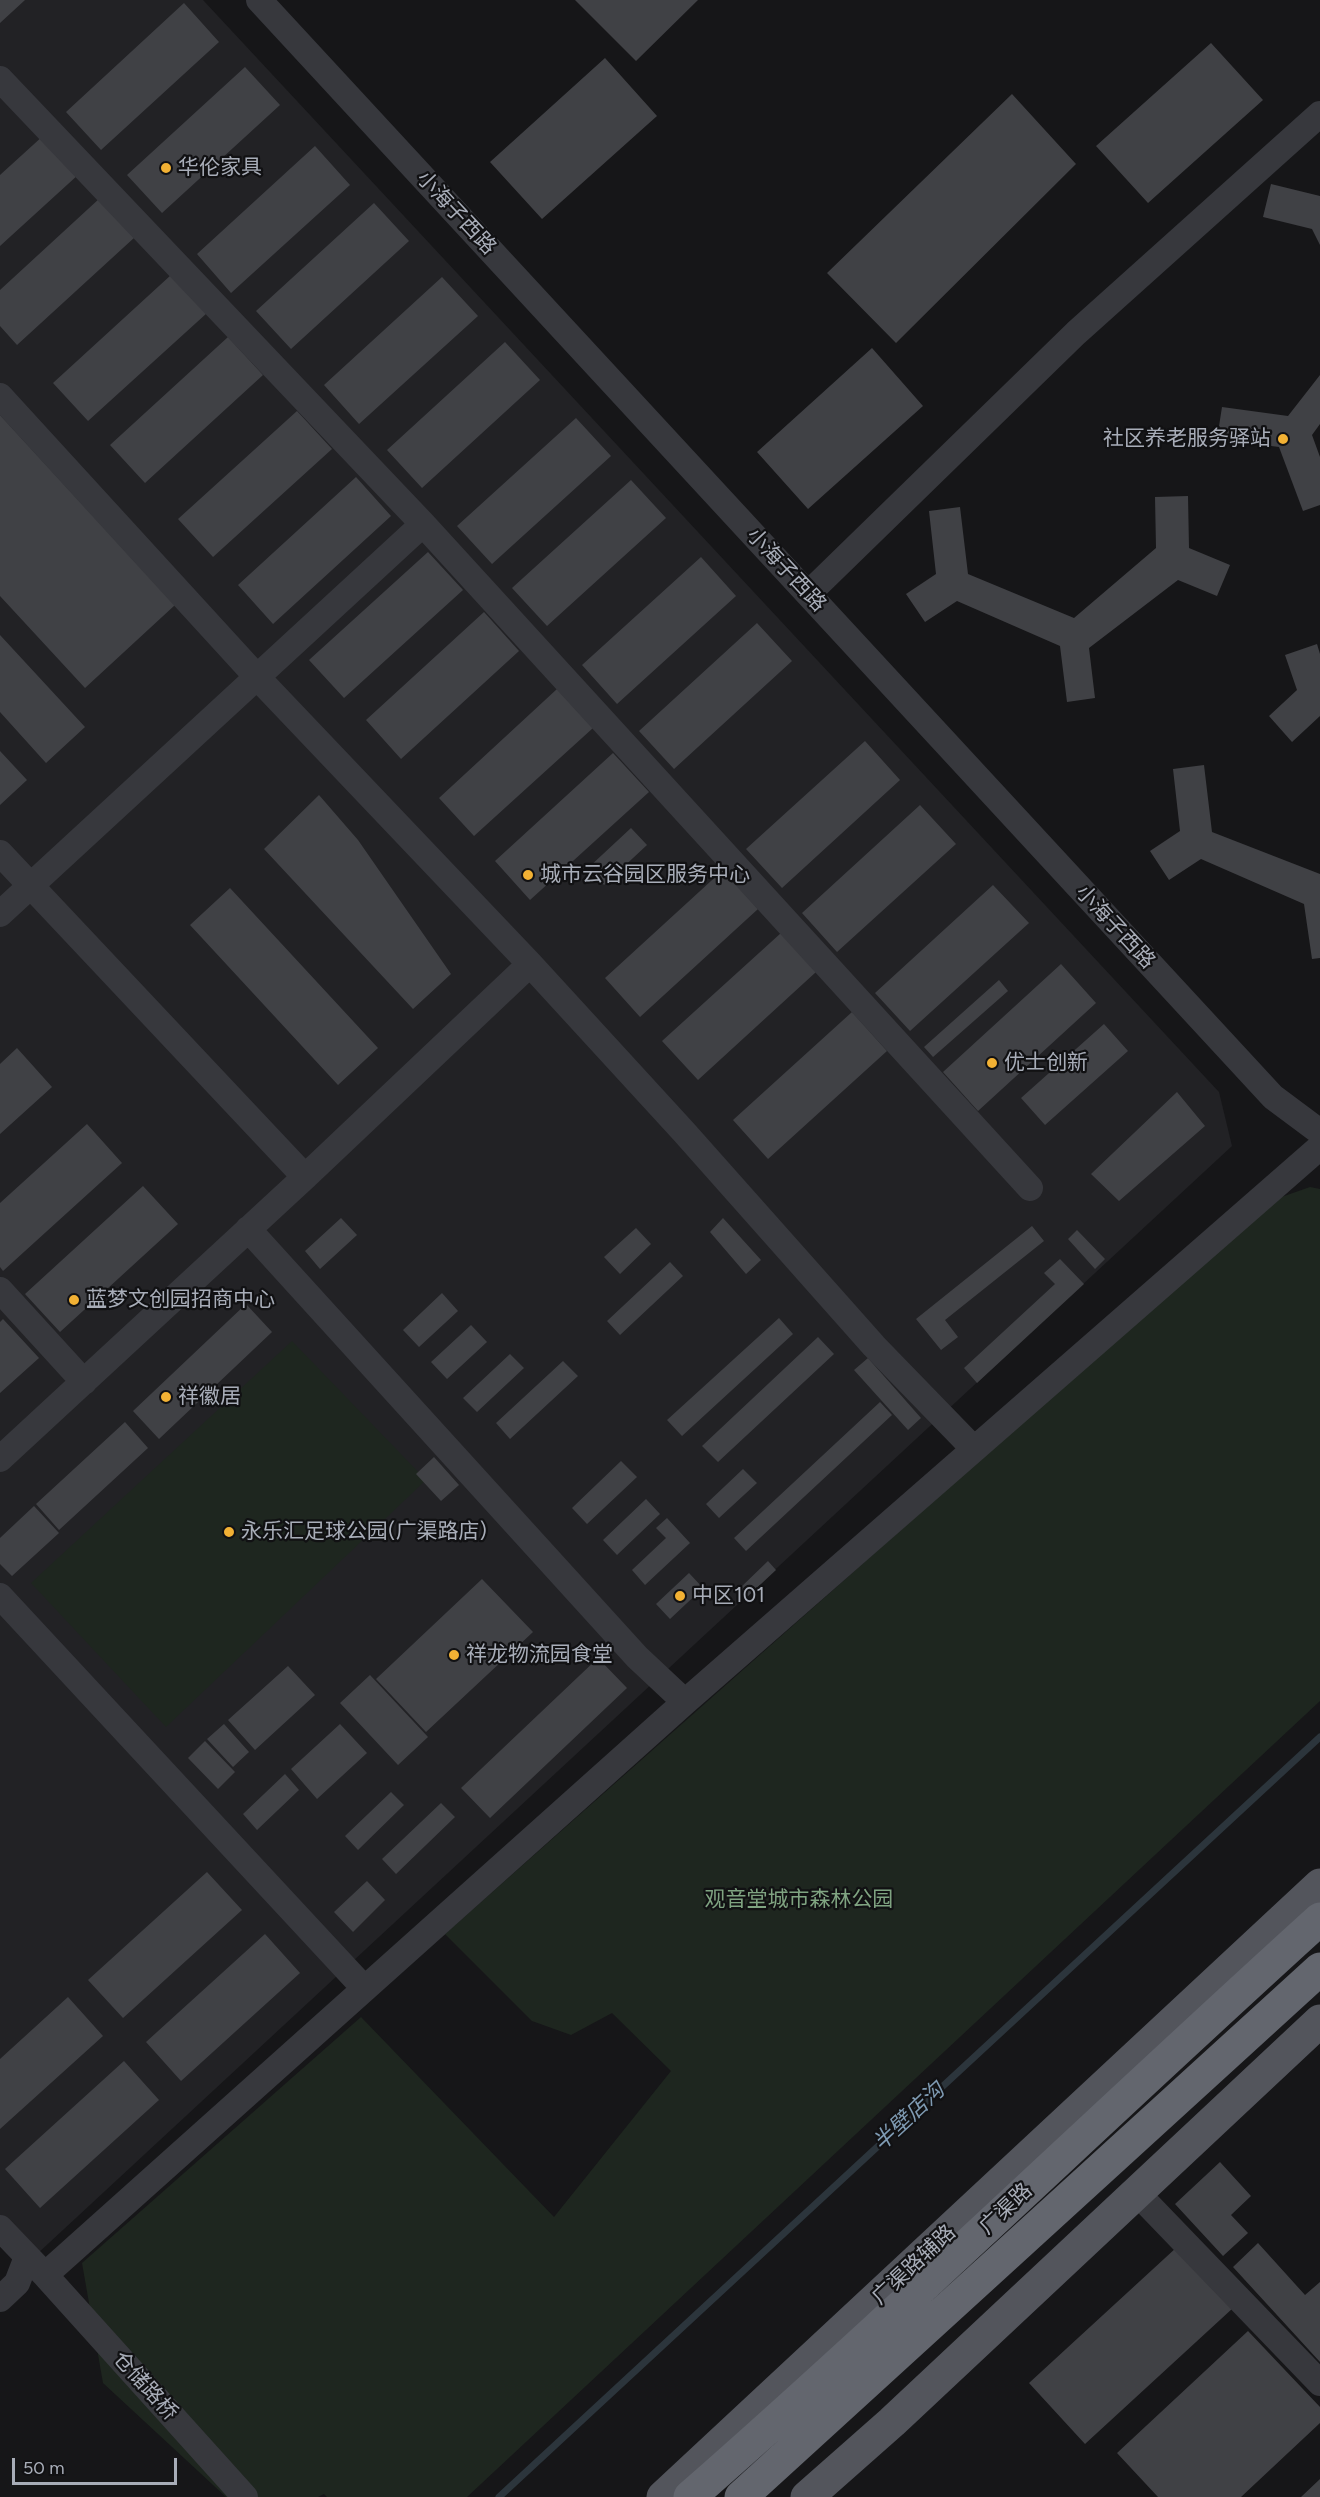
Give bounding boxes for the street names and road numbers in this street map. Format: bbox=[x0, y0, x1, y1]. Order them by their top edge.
street label: 小海子西路 bbox=[411, 166, 501, 260]
street label: 小海子西路 bbox=[741, 523, 831, 617]
street label: 小海子西路 bbox=[1070, 880, 1160, 974]
street label: 广渠路 bbox=[974, 2178, 1038, 2240]
street label: 广渠路辅路 bbox=[867, 2220, 961, 2310]
street label: 仓储路桥 bbox=[108, 2346, 182, 2426]

